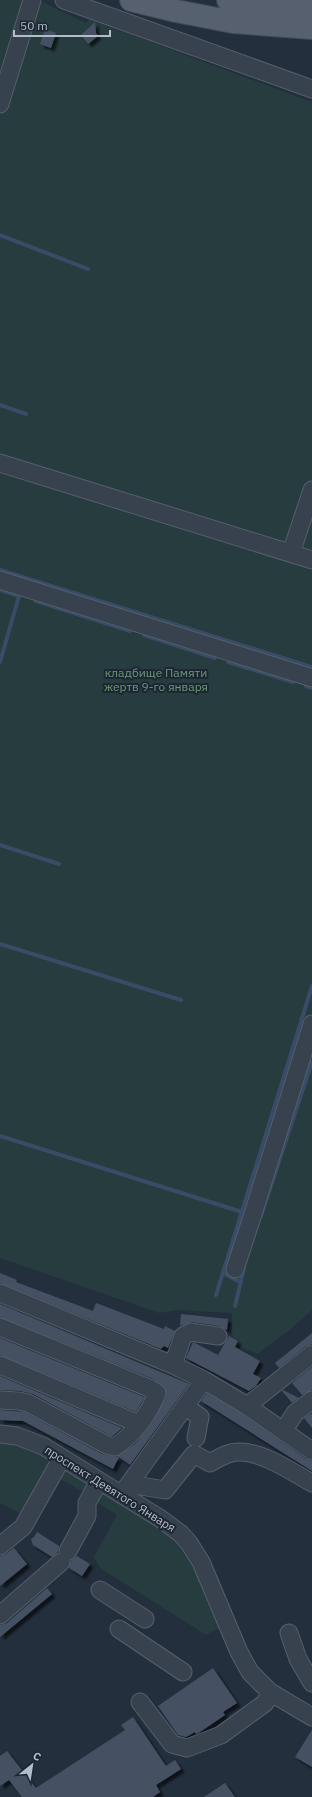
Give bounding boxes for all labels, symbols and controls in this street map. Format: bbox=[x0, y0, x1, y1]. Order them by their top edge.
scale bar bbox=[14, 12, 110, 38]
text: 50 m bbox=[20, 18, 48, 33]
park label: кладбище Памяти жертв 9-го января bbox=[104, 665, 208, 694]
street label: проспект Девятого Января bbox=[42, 1442, 178, 1535]
north arrow bbox=[12, 1745, 52, 1785]
text: С bbox=[30, 1748, 44, 1764]

